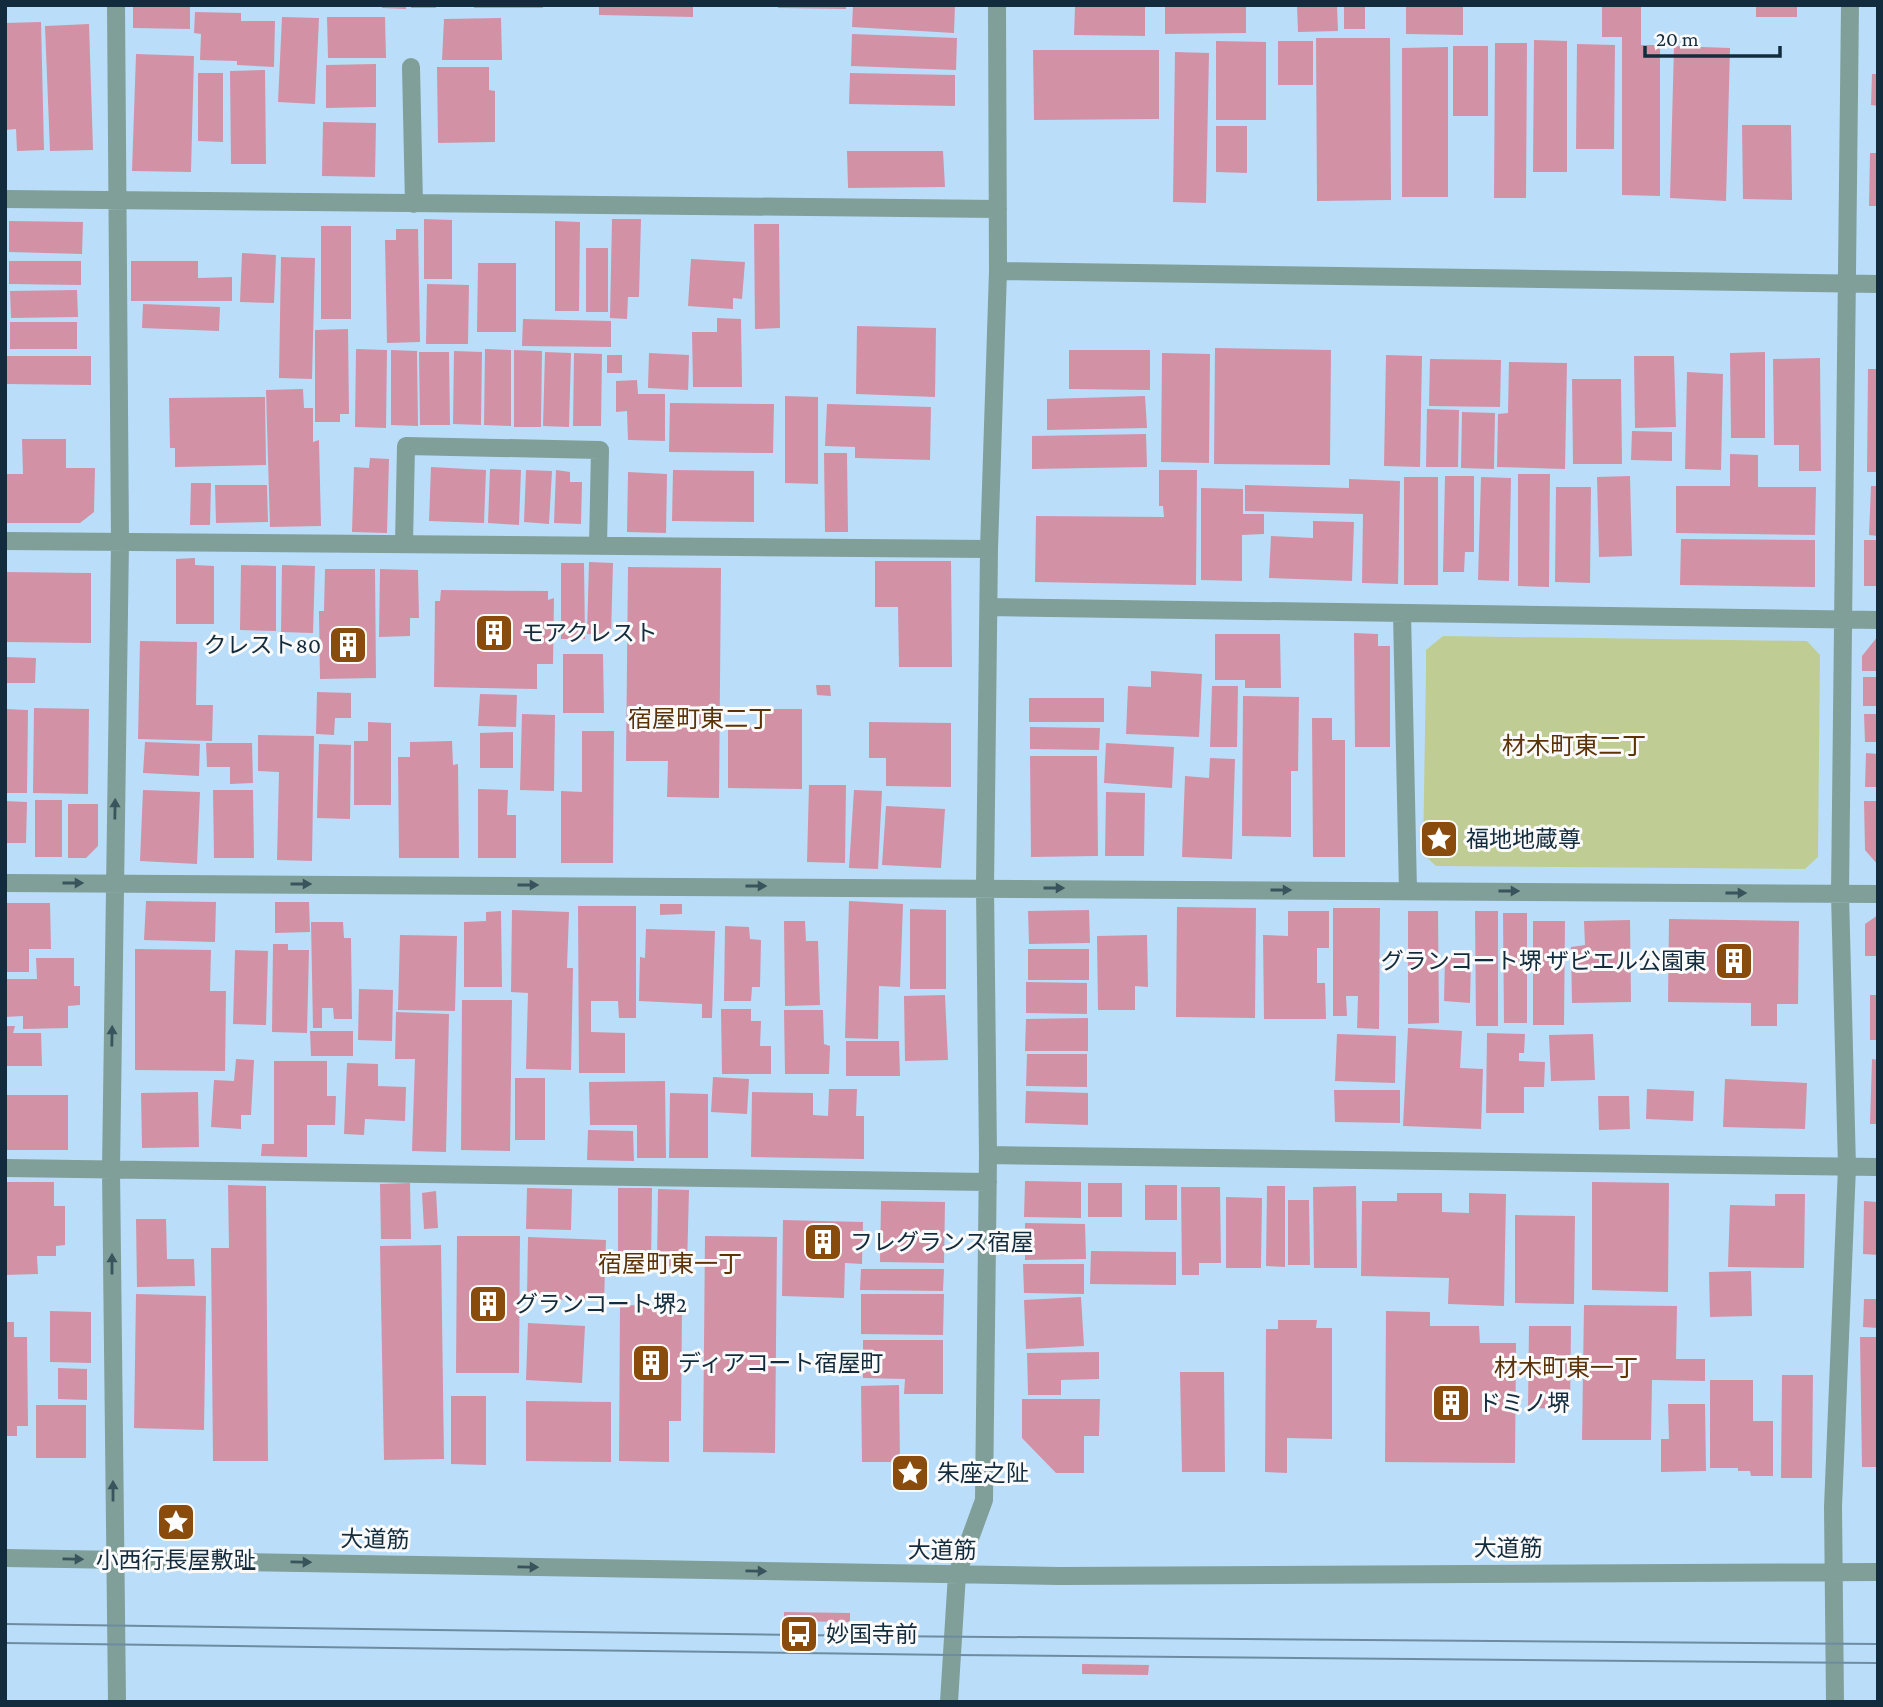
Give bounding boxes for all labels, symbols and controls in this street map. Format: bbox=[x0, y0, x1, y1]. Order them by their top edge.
scale bar bbox=[1645, 14, 1780, 58]
text: 20 m bbox=[1656, 27, 1699, 51]
building icon: モアクレスト bbox=[473, 612, 515, 654]
place label: モアクレスト bbox=[521, 620, 658, 646]
building icon: クレスト80 bbox=[327, 624, 369, 666]
place label: クレスト80 bbox=[204, 632, 321, 658]
district label: 宿屋町東二丁 bbox=[628, 705, 772, 732]
district label: 材木町東二丁 bbox=[1502, 732, 1646, 759]
one-way arrow bbox=[109, 797, 121, 819]
place icon: 福地地蔵尊 bbox=[1418, 818, 1460, 860]
place label: 福地地蔵尊 bbox=[1466, 826, 1581, 852]
one-way arrow bbox=[63, 877, 85, 889]
one-way arrow bbox=[290, 878, 312, 890]
one-way arrow bbox=[518, 879, 540, 891]
one-way arrow bbox=[745, 880, 767, 892]
one-way arrow bbox=[1043, 882, 1065, 894]
one-way arrow bbox=[1270, 884, 1292, 895]
one-way arrow bbox=[1498, 885, 1520, 897]
one-way arrow bbox=[1725, 887, 1747, 899]
building icon: グランコート堺 ザビエル公園東 bbox=[1713, 940, 1755, 982]
place label: グランコート堺 ザビエル公園東 bbox=[1381, 948, 1707, 974]
one-way arrow bbox=[106, 1025, 118, 1047]
building icon: フレグランス宿屋 bbox=[802, 1221, 844, 1263]
place label: フレグランス宿屋 bbox=[850, 1229, 1034, 1255]
district label: 宿屋町東一丁 bbox=[598, 1250, 742, 1277]
one-way arrow bbox=[106, 1252, 118, 1274]
building icon: グランコート堺2 bbox=[467, 1283, 509, 1325]
place label: グランコート堺2 bbox=[515, 1291, 687, 1317]
building icon: ディアコート宿屋町 bbox=[630, 1342, 672, 1384]
place label: ディアコート宿屋町 bbox=[678, 1350, 883, 1376]
district label: 材木町東一丁 bbox=[1494, 1354, 1638, 1381]
building icon: ドミノ堺 bbox=[1430, 1382, 1472, 1424]
place label: ドミノ堺 bbox=[1478, 1390, 1570, 1416]
place icon: 朱座之阯 bbox=[889, 1452, 931, 1494]
place label: 朱座之阯 bbox=[937, 1460, 1029, 1486]
one-way arrow bbox=[107, 1480, 119, 1502]
place icon: 小西行長屋敷趾 bbox=[155, 1501, 197, 1543]
street label: 大道筋 bbox=[340, 1525, 410, 1553]
street label: 大道筋 bbox=[1474, 1535, 1543, 1561]
street label: 大道筋 bbox=[908, 1537, 977, 1563]
place label: 小西行長屋敷趾 bbox=[96, 1547, 257, 1573]
one-way arrow bbox=[63, 1553, 85, 1565]
one-way arrow bbox=[290, 1557, 312, 1568]
one-way arrow bbox=[518, 1561, 540, 1573]
one-way arrow bbox=[745, 1566, 767, 1577]
bus stop icon: 妙国寺前 bbox=[778, 1613, 820, 1655]
place label: 妙国寺前 bbox=[826, 1621, 918, 1647]

